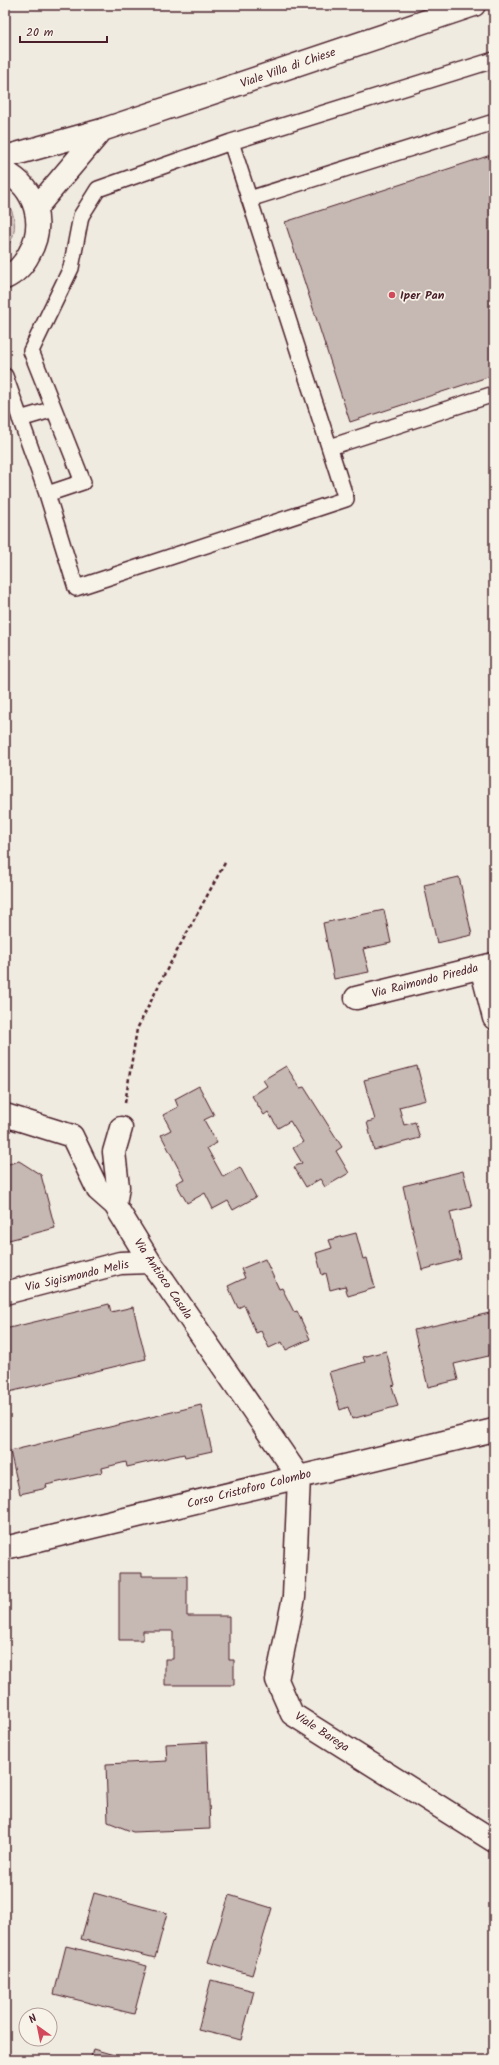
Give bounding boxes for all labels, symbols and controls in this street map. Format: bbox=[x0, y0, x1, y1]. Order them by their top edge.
scale bar bbox=[20, 18, 107, 44]
text: 20 m bbox=[26, 23, 54, 42]
street label: Viale Villa di Chiese bbox=[238, 43, 339, 93]
place label: Iper Pan bbox=[400, 286, 445, 305]
marker: Iper Pan bbox=[387, 290, 397, 300]
street label: Via Raimondo Piredda bbox=[370, 958, 481, 1003]
street label: Via Antioco Casula bbox=[129, 1235, 197, 1324]
street label: Via Sigismondo Melis bbox=[23, 1255, 131, 1297]
street label: Corso Cristoforo Colombo bbox=[185, 1464, 313, 1514]
street label: Viale Barega bbox=[291, 1707, 353, 1757]
north arrow bbox=[18, 2007, 58, 2047]
text: N bbox=[25, 2010, 41, 2029]

